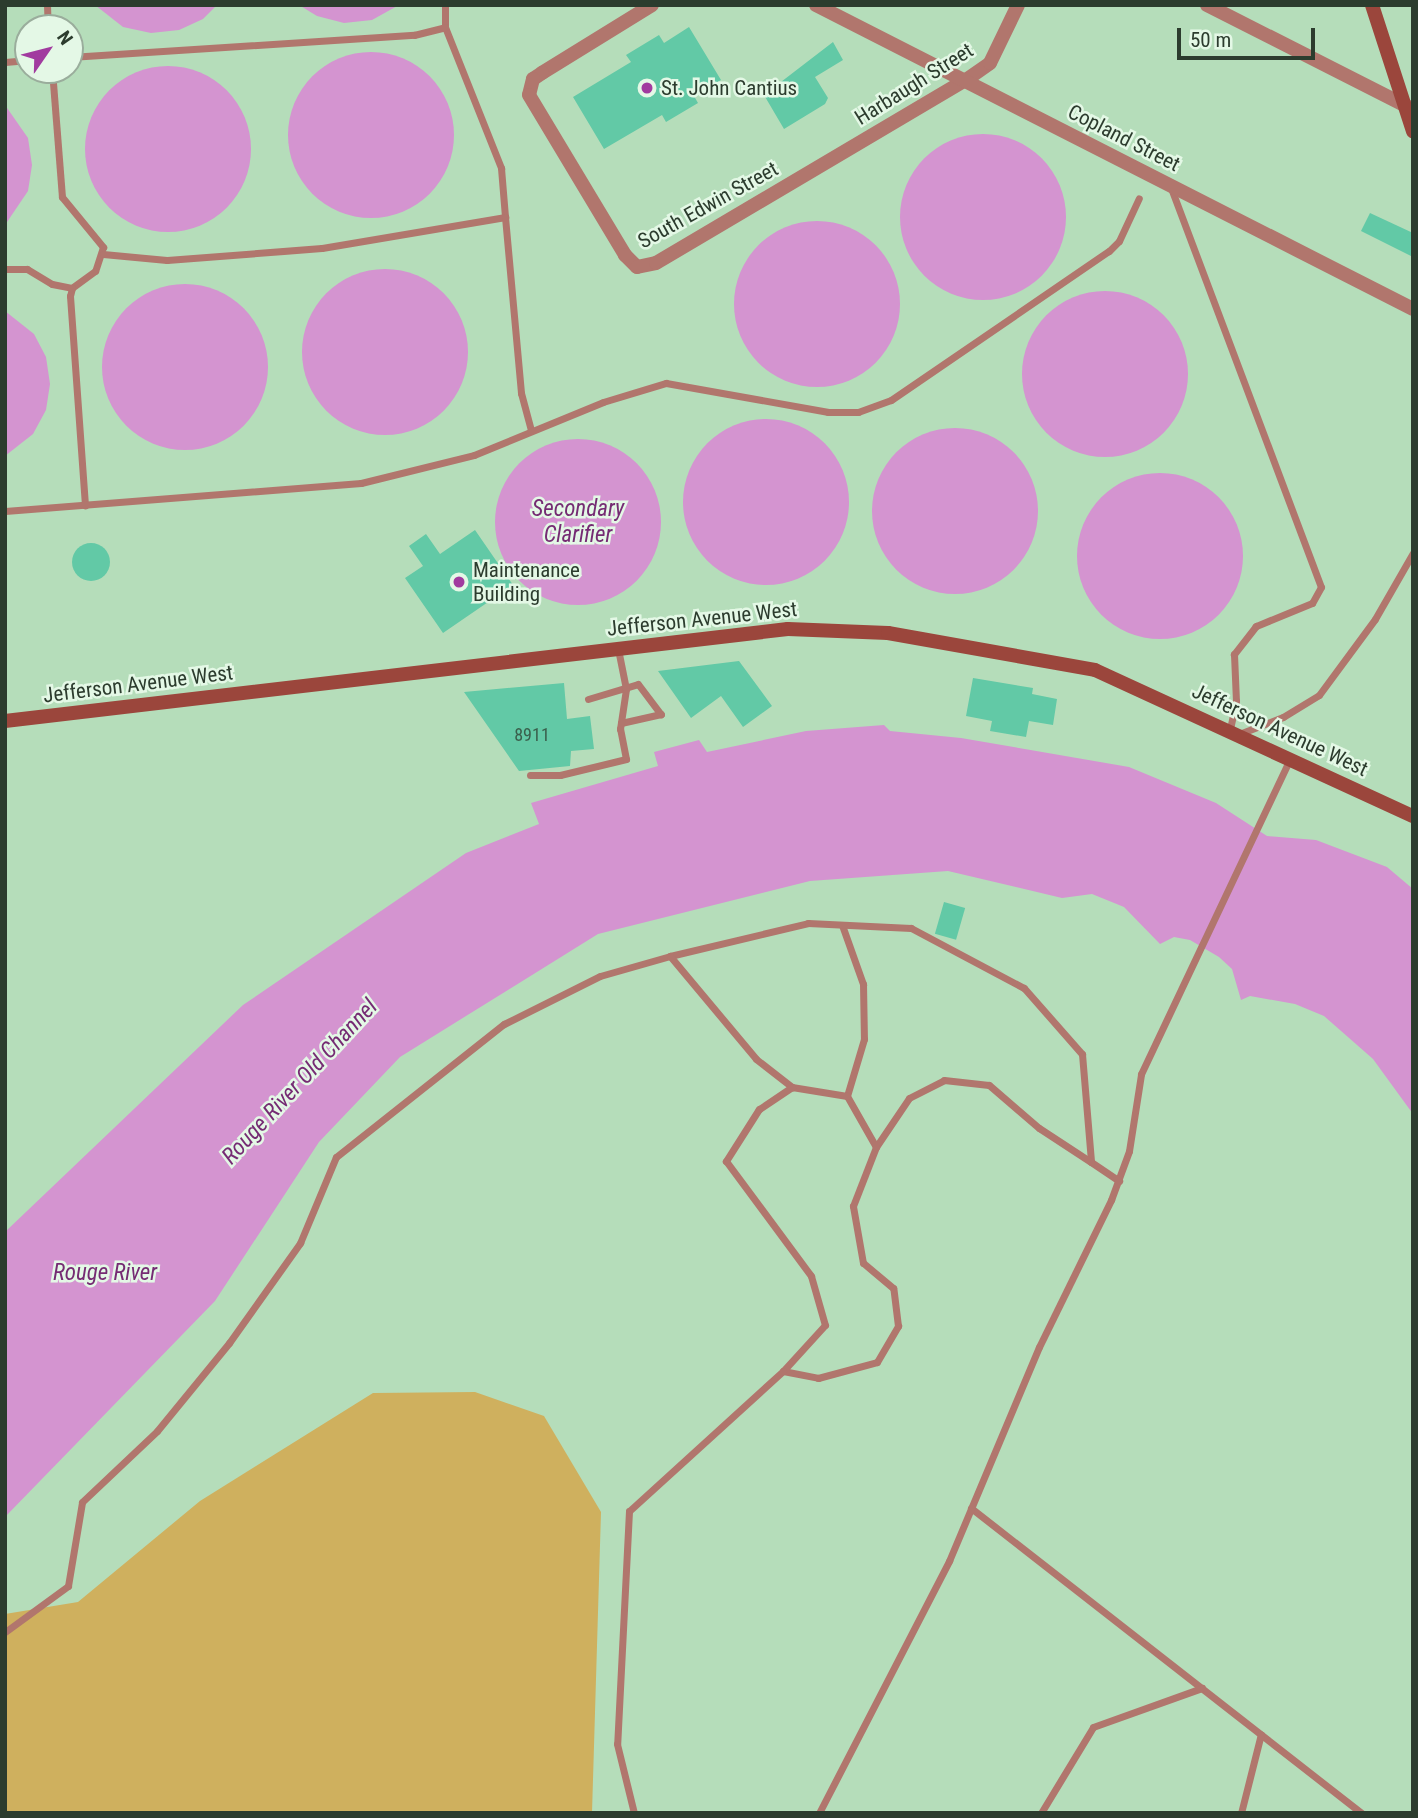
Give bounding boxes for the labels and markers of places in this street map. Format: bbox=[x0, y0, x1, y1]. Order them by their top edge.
place label: St. John Cantius bbox=[661, 75, 797, 101]
marker: St. John Cantius bbox=[639, 80, 655, 96]
place label: Maintenance Building bbox=[473, 557, 580, 607]
marker: Maintenance Building bbox=[451, 574, 467, 590]

